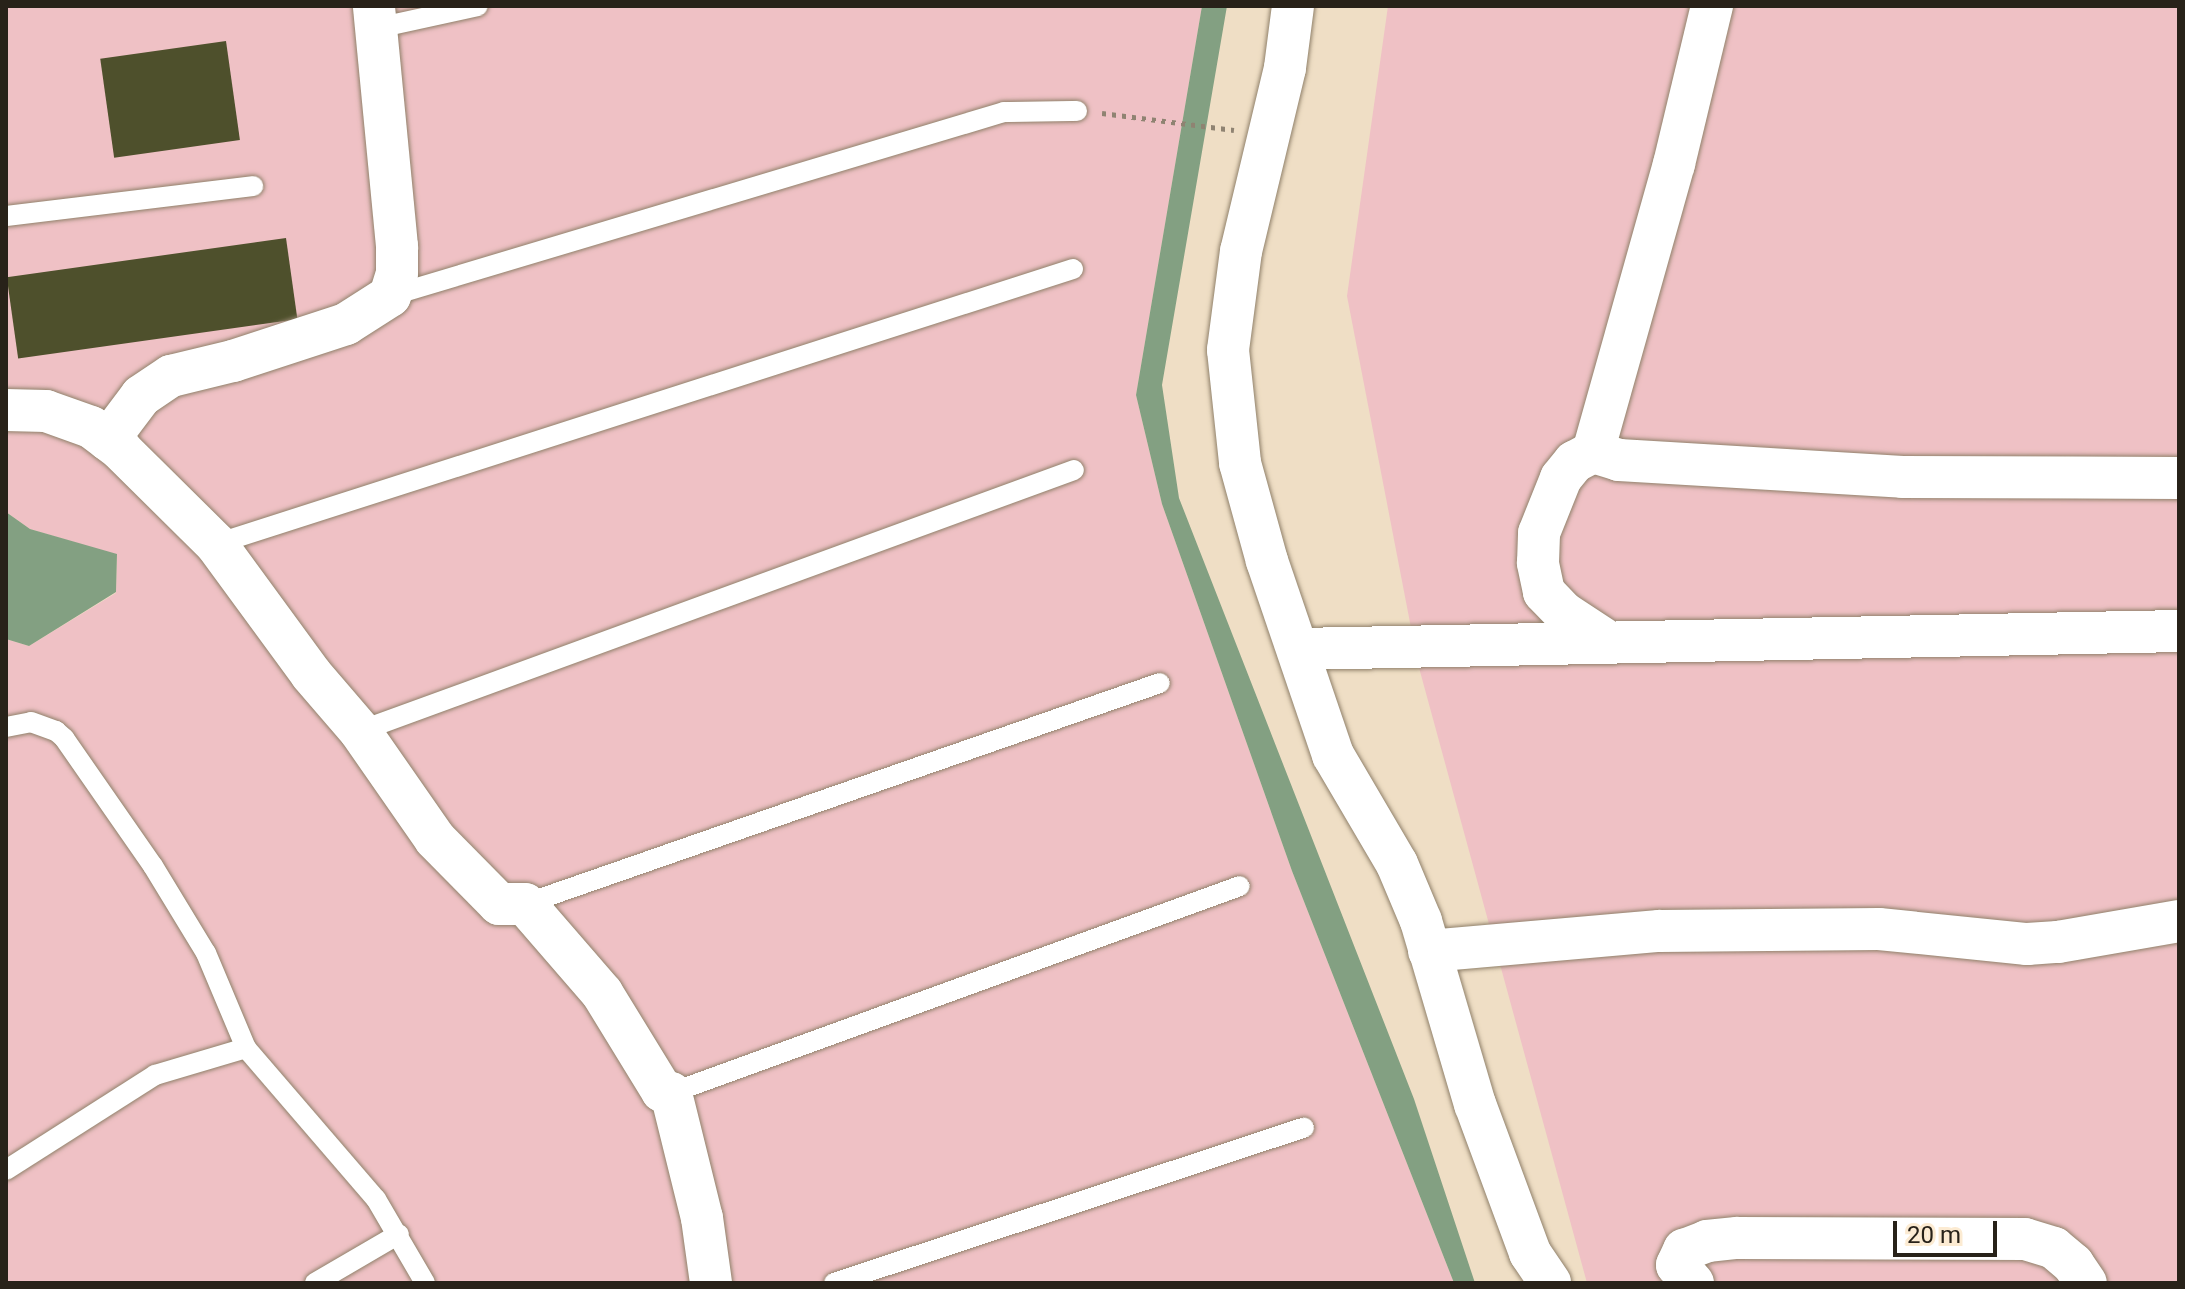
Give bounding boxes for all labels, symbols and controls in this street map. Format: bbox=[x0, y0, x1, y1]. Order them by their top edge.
scale bar bbox=[1897, 1205, 2001, 1255]
text: 20 m bbox=[1907, 1221, 1961, 1249]

